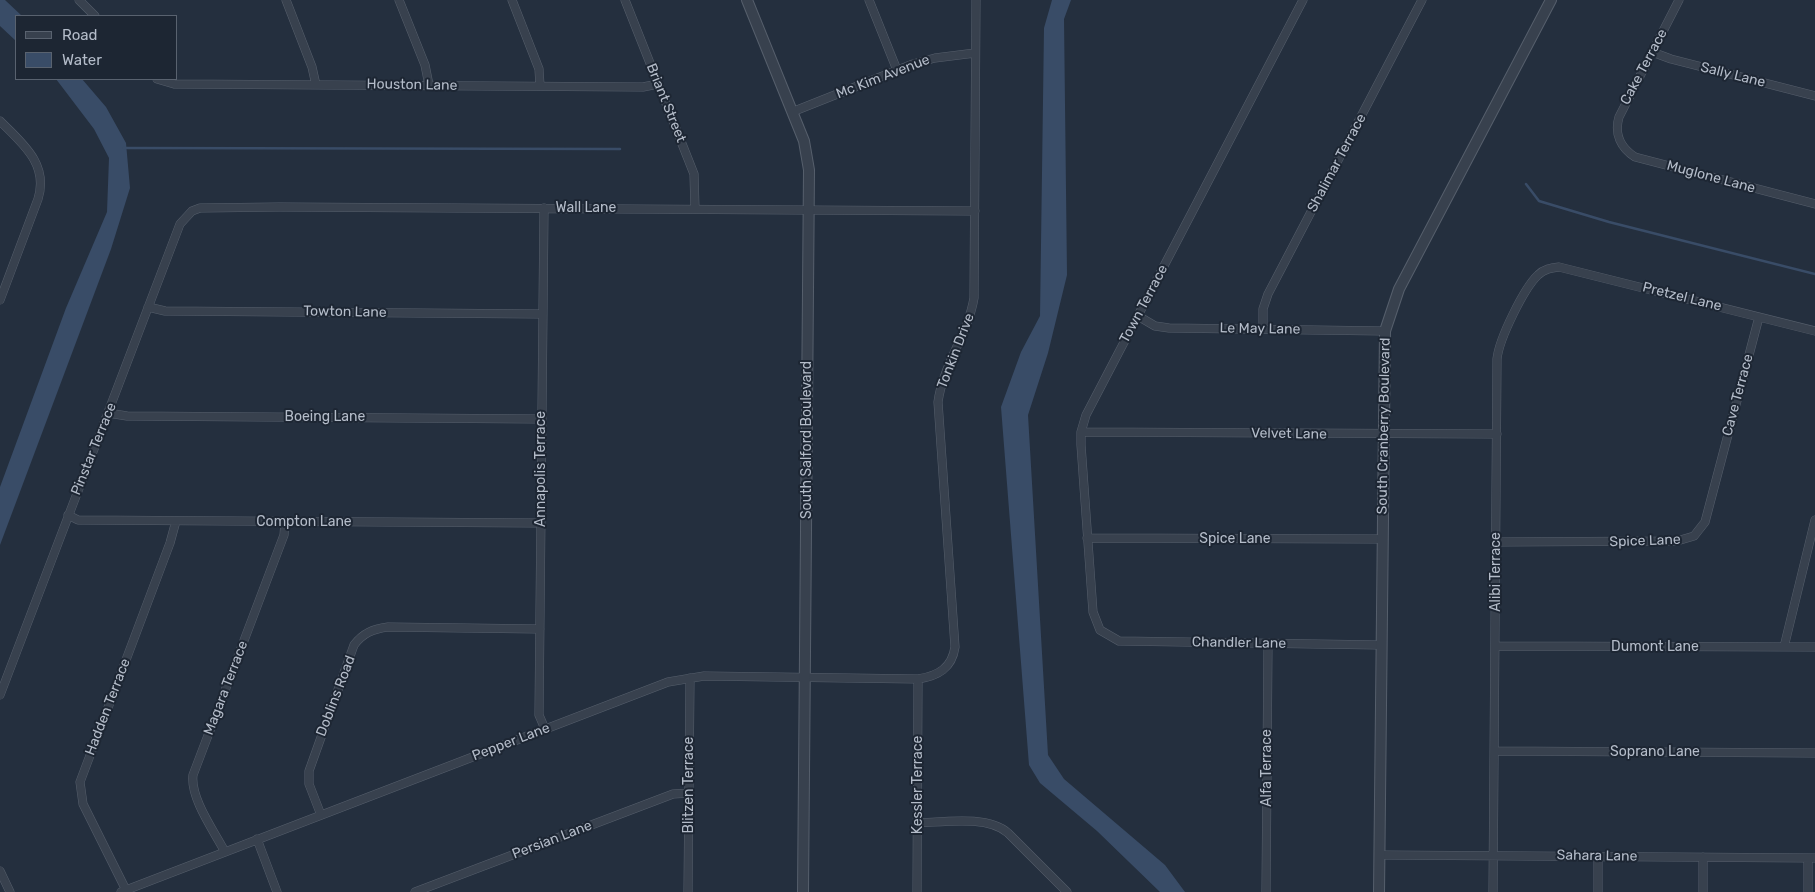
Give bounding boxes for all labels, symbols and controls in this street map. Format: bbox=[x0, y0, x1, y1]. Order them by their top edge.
legend bbox=[15, 15, 178, 80]
text: Road bbox=[62, 26, 98, 44]
street label: Cake Terrace bbox=[1617, 26, 1671, 108]
text: Water bbox=[62, 51, 102, 69]
street label: Mc Kim Avenue bbox=[834, 51, 932, 103]
street label: Sally Lane bbox=[1699, 59, 1767, 91]
street label: Briant Street bbox=[643, 61, 689, 145]
street label: Houston Lane bbox=[366, 76, 458, 94]
street label: Shalimar Terrace bbox=[1304, 111, 1370, 215]
street label: Muglone Lane bbox=[1665, 157, 1757, 197]
street label: Wall Lane bbox=[556, 200, 616, 216]
street label: Town Terrace bbox=[1116, 262, 1172, 346]
street label: Pretzel Lane bbox=[1641, 279, 1723, 315]
street label: Towton Lane bbox=[303, 303, 387, 321]
street label: Tonkin Drive bbox=[934, 311, 978, 391]
street label: Le May Lane bbox=[1219, 320, 1301, 338]
street label: South Cranberry Boulevard bbox=[1374, 337, 1394, 515]
street label: Cave Terrace bbox=[1719, 352, 1757, 438]
street label: South Salford Boulevard bbox=[799, 361, 815, 519]
street label: Pinstar Terrace bbox=[68, 400, 120, 498]
street label: Boeing Lane bbox=[285, 409, 365, 425]
street label: Annapolis Terrace bbox=[533, 411, 549, 527]
street label: Velvet Lane bbox=[1251, 425, 1327, 443]
street label: Compton Lane bbox=[256, 514, 352, 530]
street label: Spice Lane bbox=[1199, 531, 1271, 547]
street label: Spice Lane bbox=[1609, 531, 1681, 551]
street label: Alibi Terrace bbox=[1488, 532, 1504, 612]
street label: Chandler Lane bbox=[1192, 634, 1286, 652]
street label: Magara Terrace bbox=[200, 638, 252, 738]
street label: Dumont Lane bbox=[1611, 639, 1699, 655]
street label: Doblins Road bbox=[313, 653, 359, 739]
street label: Hadden Terrace bbox=[82, 656, 134, 758]
street label: Pepper Lane bbox=[470, 719, 552, 765]
street label: Alfa Terrace bbox=[1259, 729, 1275, 807]
street label: Kessler Terrace bbox=[910, 736, 926, 834]
street label: Blitzen Terrace bbox=[681, 737, 697, 833]
street label: Soprano Lane bbox=[1610, 744, 1700, 760]
street label: Persian Lane bbox=[510, 817, 594, 863]
street label: Sahara Lane bbox=[1556, 847, 1638, 865]

